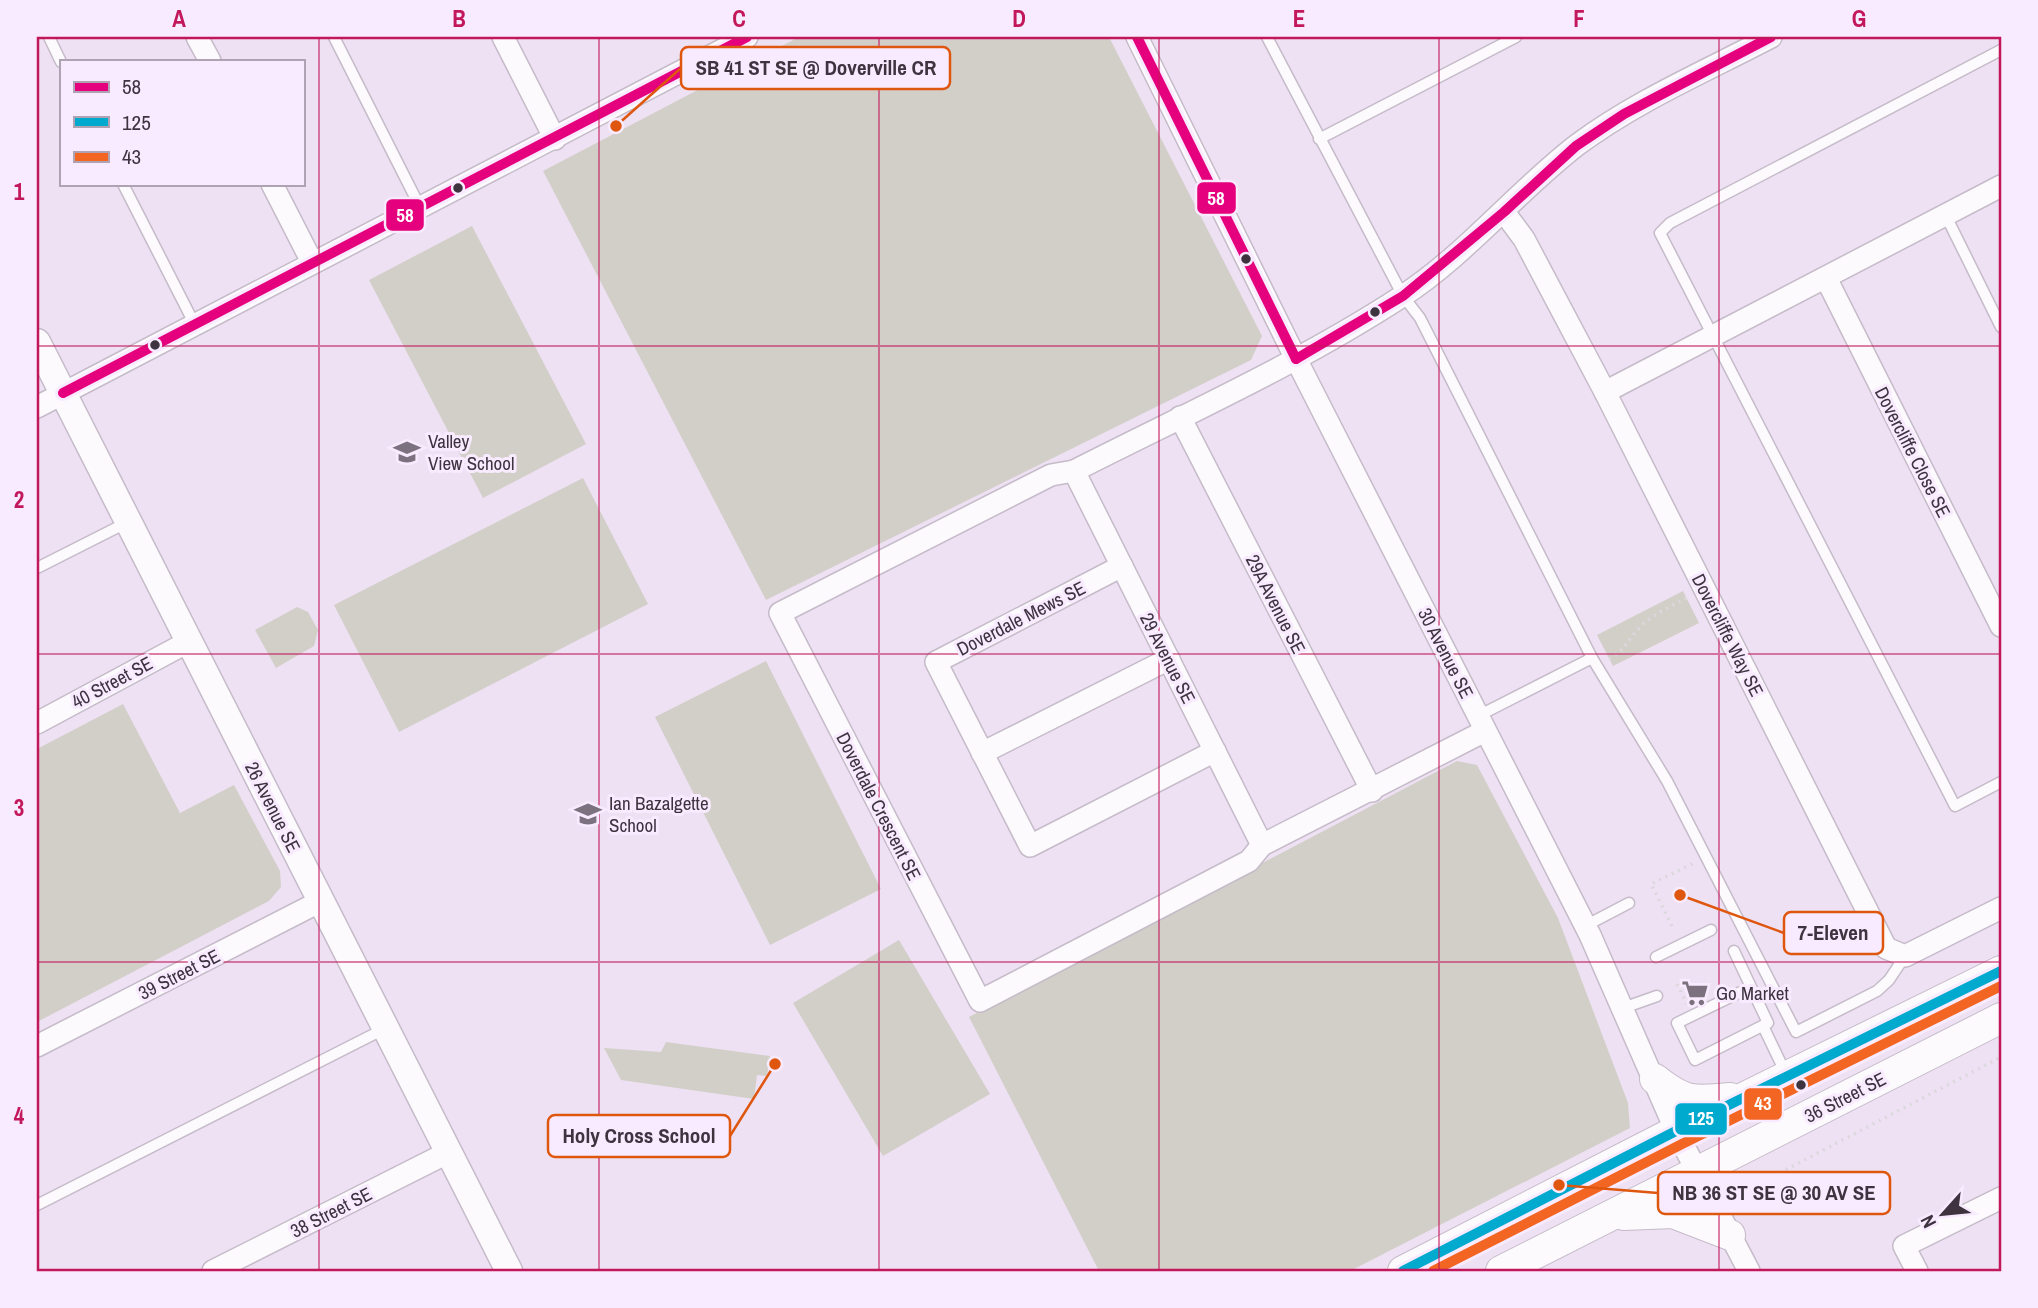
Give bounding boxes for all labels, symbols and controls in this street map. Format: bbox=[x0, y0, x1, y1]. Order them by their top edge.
text: A bbox=[172, 3, 186, 34]
text: B bbox=[452, 3, 466, 34]
text: C bbox=[732, 3, 746, 34]
text: D bbox=[1012, 3, 1026, 34]
text: E bbox=[1293, 3, 1305, 34]
text: F bbox=[1573, 3, 1585, 34]
text: G bbox=[1852, 3, 1866, 34]
callout: SB 41 ST SE @ Doverville CR bbox=[681, 47, 950, 89]
text: SB 41 ST SE @ Doverville CR bbox=[696, 53, 937, 82]
legend bbox=[60, 60, 304, 186]
text: 58 bbox=[122, 72, 141, 101]
text: 125 bbox=[122, 108, 151, 137]
text: 43 bbox=[122, 142, 141, 171]
text: 1 bbox=[14, 176, 25, 207]
unlabelled marker bbox=[451, 181, 465, 195]
line badge: 58 bbox=[1196, 181, 1237, 215]
text: 58 bbox=[1207, 185, 1225, 211]
line badge: 58 bbox=[385, 198, 425, 232]
text: 58 bbox=[396, 202, 414, 228]
unlabelled marker bbox=[1239, 252, 1253, 266]
unlabelled marker bbox=[1368, 305, 1382, 319]
unlabelled marker bbox=[148, 338, 162, 352]
street label: Dovercliffe Close SE bbox=[1869, 382, 1957, 522]
place label: Valley View School bbox=[428, 428, 514, 476]
school or university icon: Valley View School bbox=[392, 437, 422, 467]
text: 2 bbox=[14, 484, 24, 515]
street label: 29A Avenue SE bbox=[1240, 550, 1312, 658]
street label: Dovercliffe Way SE bbox=[1686, 569, 1770, 701]
street label: Doverdale Mews SE bbox=[952, 574, 1090, 662]
street label: 30 Avenue SE bbox=[1412, 603, 1480, 703]
street label: 29 Avenue SE bbox=[1134, 608, 1202, 708]
street label: 40 Street SE bbox=[67, 650, 157, 714]
street label: Doverdale Crescent SE bbox=[830, 728, 928, 884]
street label: 26 Avenue SE bbox=[239, 757, 307, 857]
place label: Ian Bazalgette School bbox=[609, 790, 709, 838]
text: 3 bbox=[14, 792, 24, 823]
school or university icon: Ian Bazalgette School bbox=[573, 799, 603, 829]
callout: 7-Eleven bbox=[1784, 912, 1883, 954]
text: 7-Eleven bbox=[1798, 918, 1868, 947]
street label: 39 Street SE bbox=[134, 942, 224, 1006]
supermarket icon: Go Market bbox=[1680, 978, 1710, 1008]
place label: Go Market bbox=[1716, 980, 1789, 1006]
street label: 36 Street SE bbox=[1800, 1065, 1890, 1129]
unlabelled marker bbox=[1794, 1078, 1808, 1092]
line badge: 43 bbox=[1743, 1087, 1783, 1121]
text: 43 bbox=[1754, 1090, 1772, 1116]
text: 4 bbox=[14, 1100, 25, 1131]
line badge: 125 bbox=[1674, 1102, 1728, 1136]
text: 125 bbox=[1688, 1105, 1714, 1131]
callout: Holy Cross School bbox=[548, 1115, 730, 1157]
text: Holy Cross School bbox=[562, 1121, 716, 1150]
callout: NB 36 ST SE @ 30 AV SE bbox=[1658, 1172, 1890, 1214]
text: NB 36 ST SE @ 30 AV SE bbox=[1672, 1178, 1876, 1207]
north arrow bbox=[1909, 1178, 1979, 1248]
street label: 38 Street SE bbox=[286, 1180, 376, 1244]
text: N bbox=[1914, 1211, 1942, 1233]

